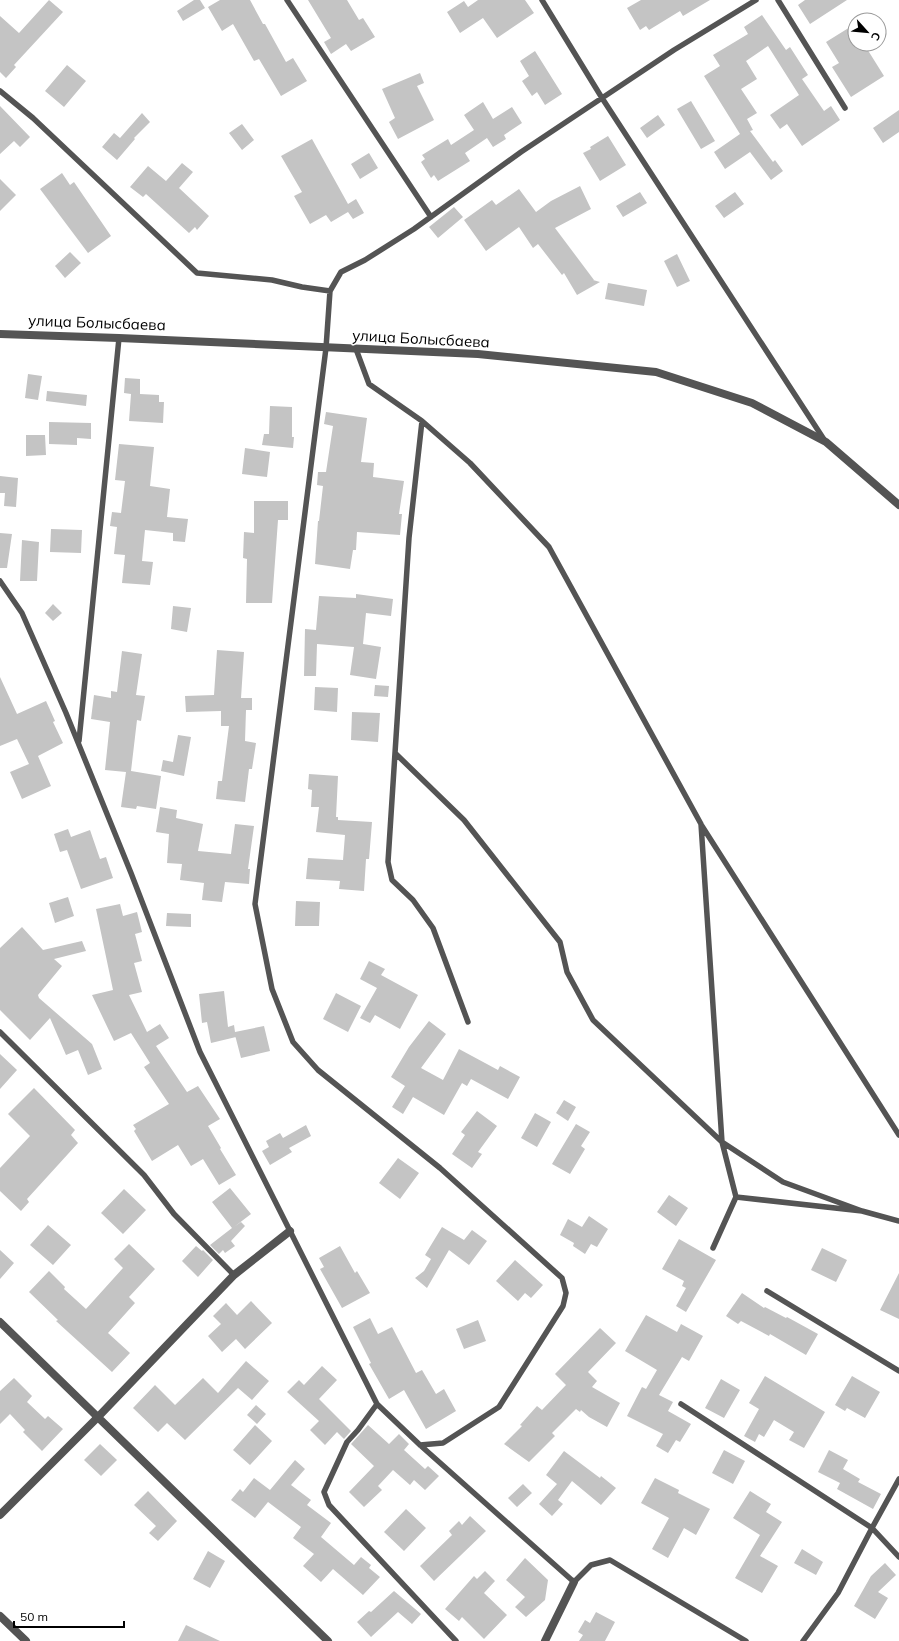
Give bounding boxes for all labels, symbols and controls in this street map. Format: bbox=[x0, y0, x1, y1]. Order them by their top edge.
north arrow bbox=[847, 12, 887, 52]
text: С bbox=[868, 30, 884, 43]
street label: улица Болысбаева bbox=[28, 311, 166, 334]
street label: улица Болысбаева bbox=[352, 325, 490, 352]
scale bar bbox=[14, 1603, 124, 1629]
text: 50 m bbox=[20, 1609, 48, 1624]

